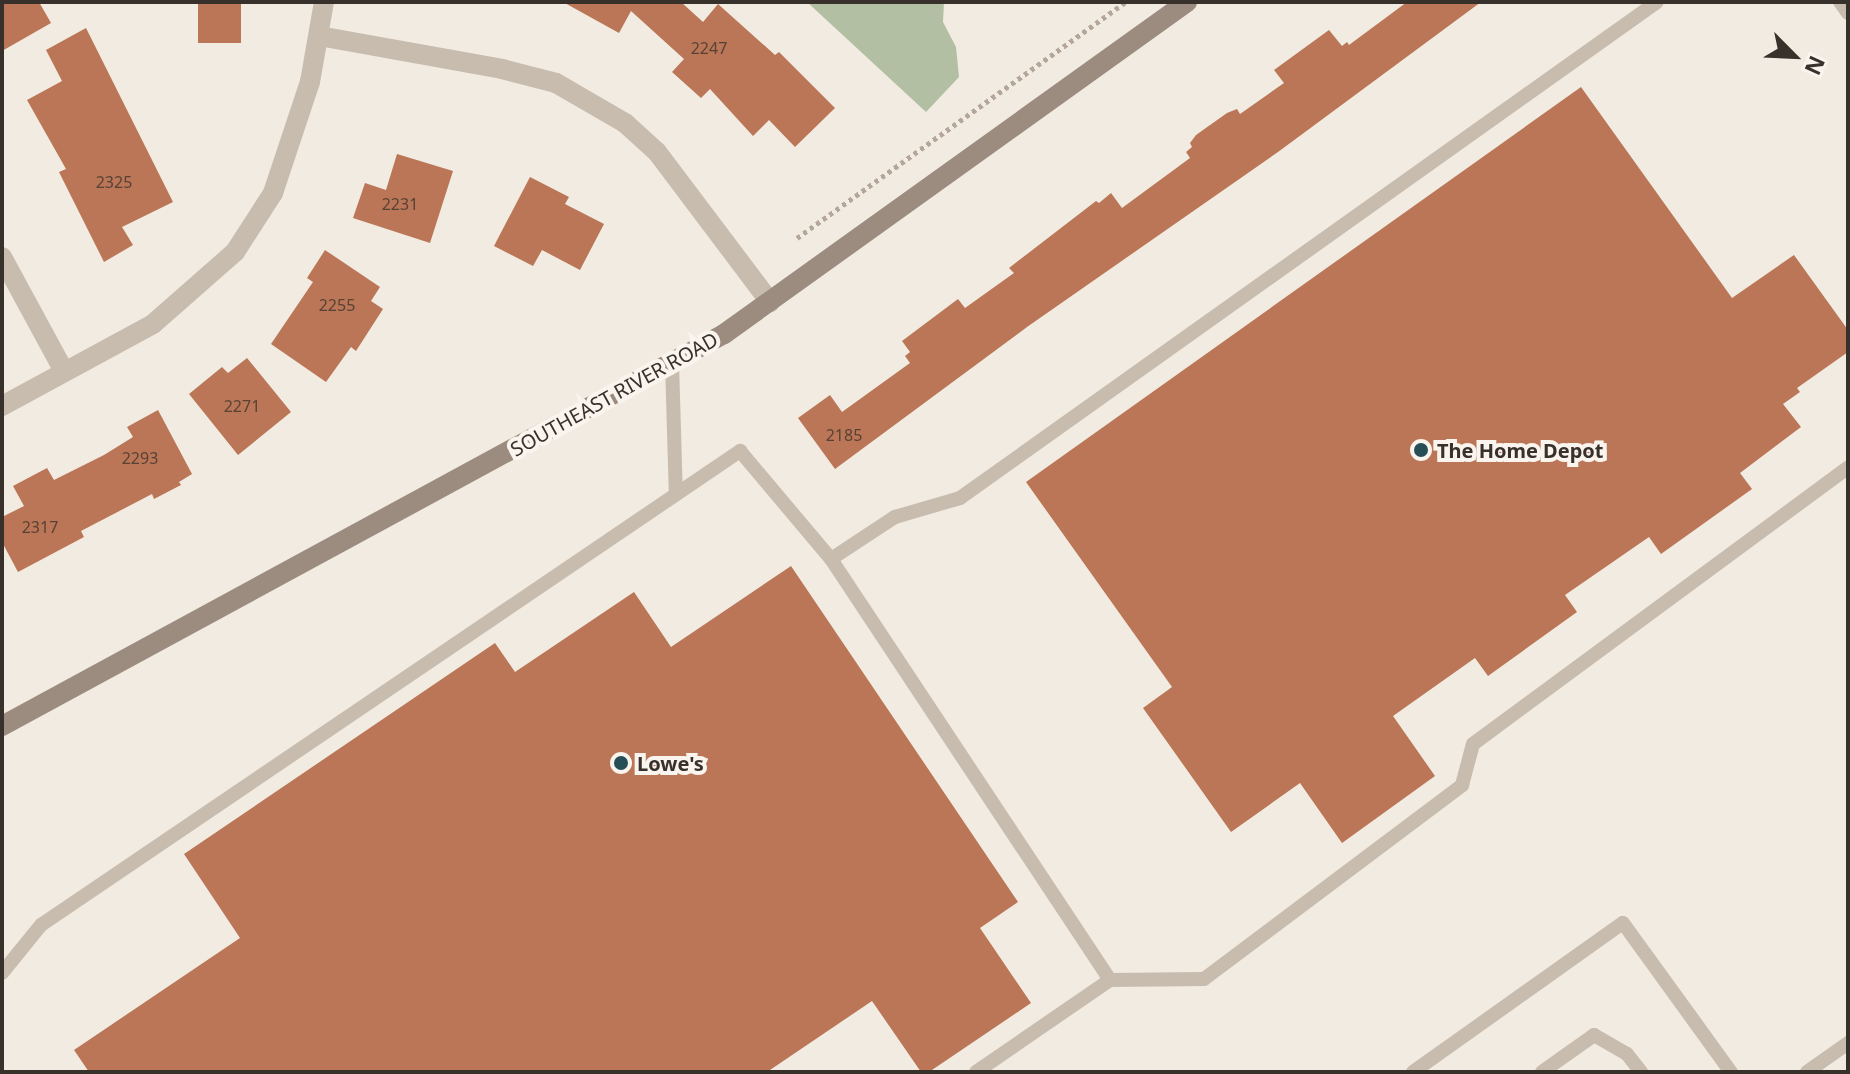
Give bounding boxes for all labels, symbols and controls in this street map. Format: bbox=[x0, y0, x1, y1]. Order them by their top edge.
north arrow bbox=[1754, 16, 1834, 96]
house number: 2247 bbox=[691, 38, 727, 58]
text: N bbox=[1799, 51, 1833, 80]
house number: 2325 bbox=[96, 172, 132, 192]
house number: 2231 bbox=[382, 194, 418, 214]
house number: 2255 bbox=[319, 295, 355, 315]
street label: SOUTHEAST RIVER ROAD bbox=[506, 327, 722, 461]
house number: 2271 bbox=[224, 396, 260, 416]
house number: 2185 bbox=[826, 425, 862, 445]
place label: The Home Depot bbox=[1437, 438, 1604, 462]
marker: The Home Depot bbox=[1412, 441, 1430, 459]
house number: 2293 bbox=[122, 448, 158, 468]
house number: 2317 bbox=[22, 517, 58, 537]
place label: Lowe's bbox=[637, 751, 704, 775]
marker: Lowe's bbox=[612, 754, 630, 772]

